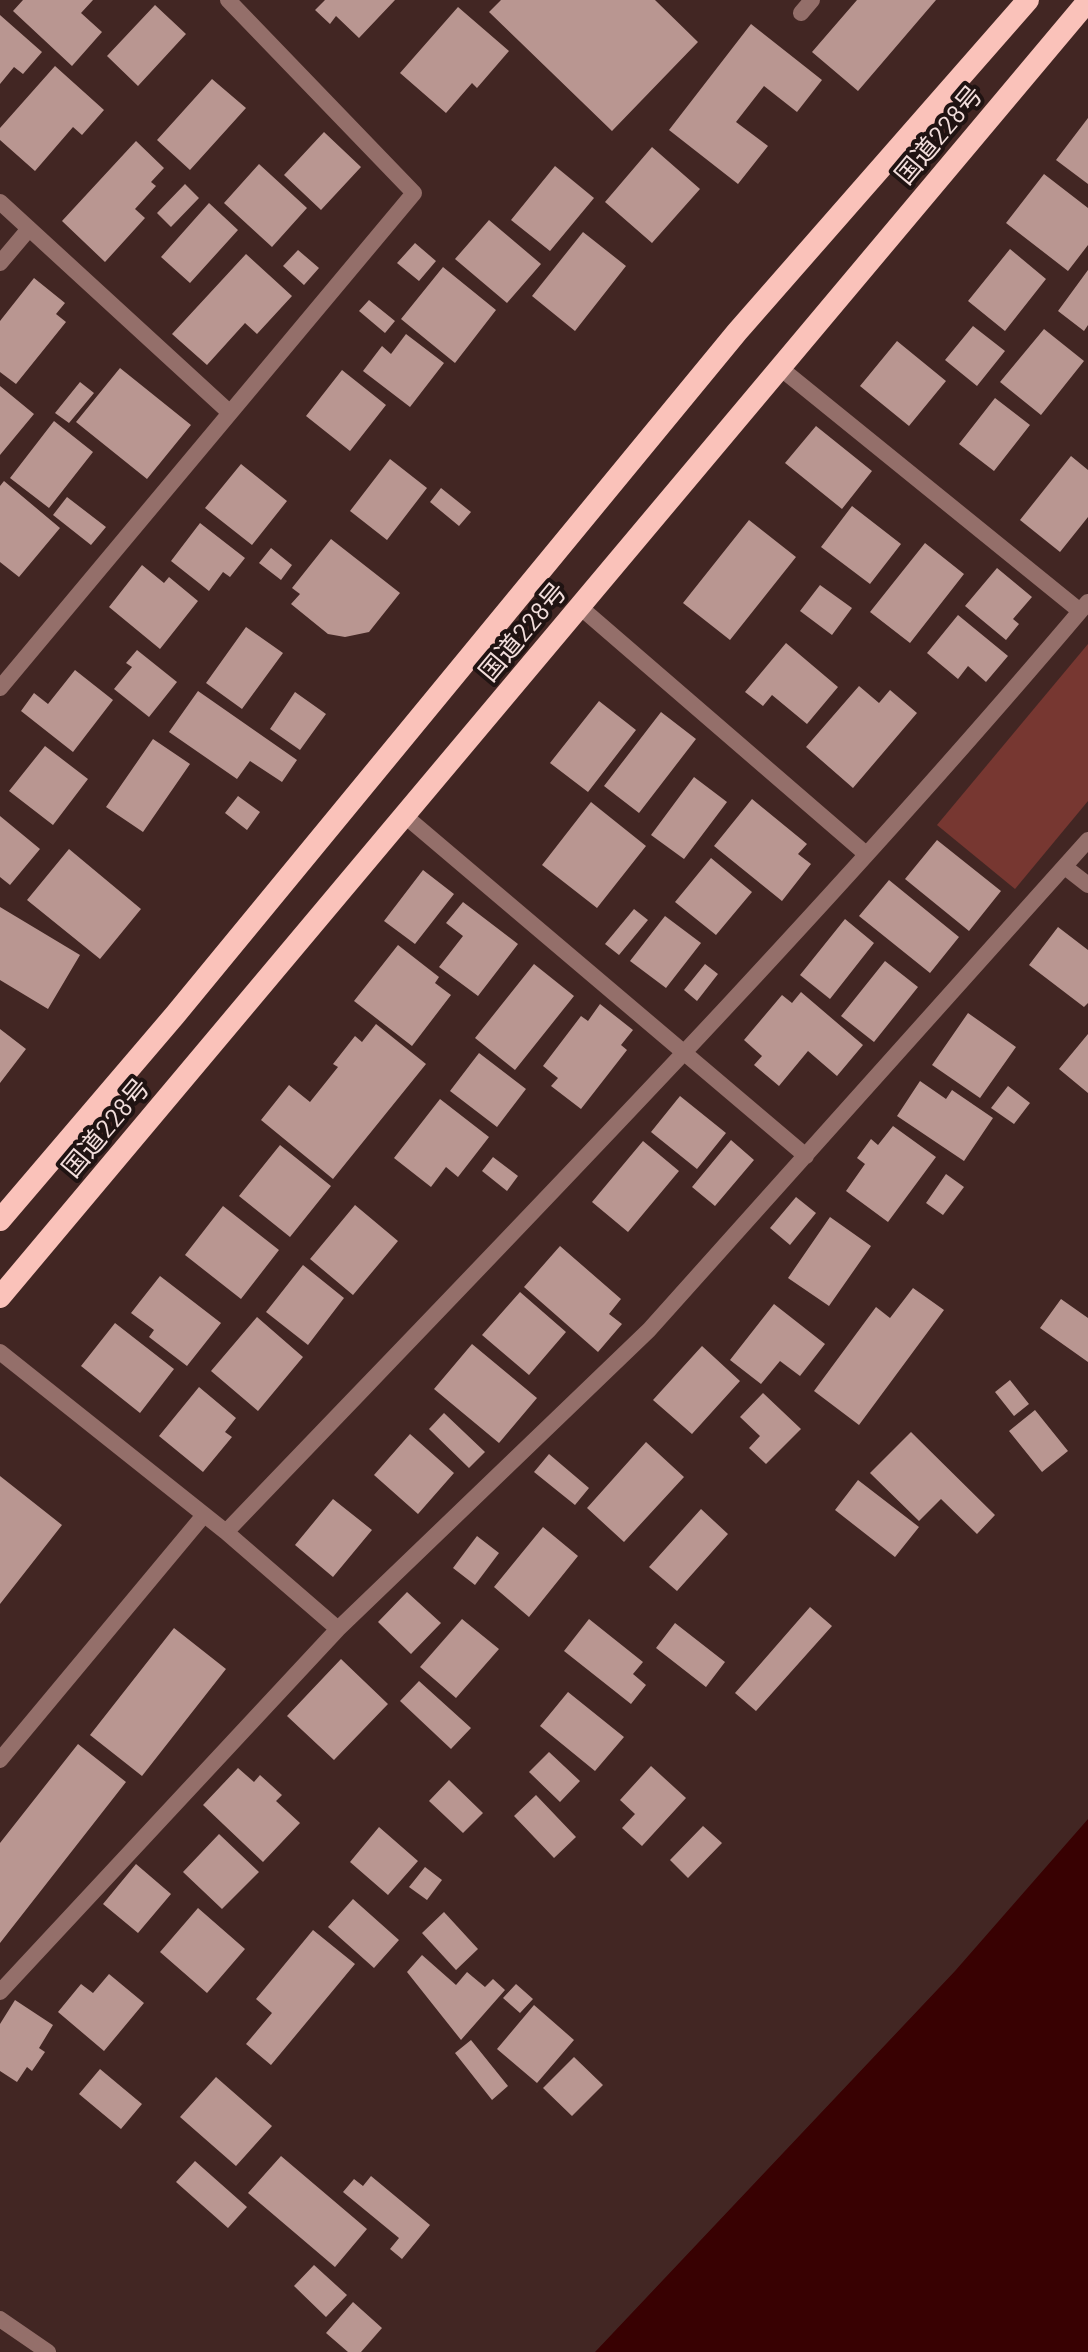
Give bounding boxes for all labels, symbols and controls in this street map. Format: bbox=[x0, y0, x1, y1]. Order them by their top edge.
street label: 国道228号 bbox=[889, 79, 989, 191]
street label: 国道228号 bbox=[473, 576, 573, 688]
street label: 国道228号 bbox=[56, 1072, 156, 1184]

